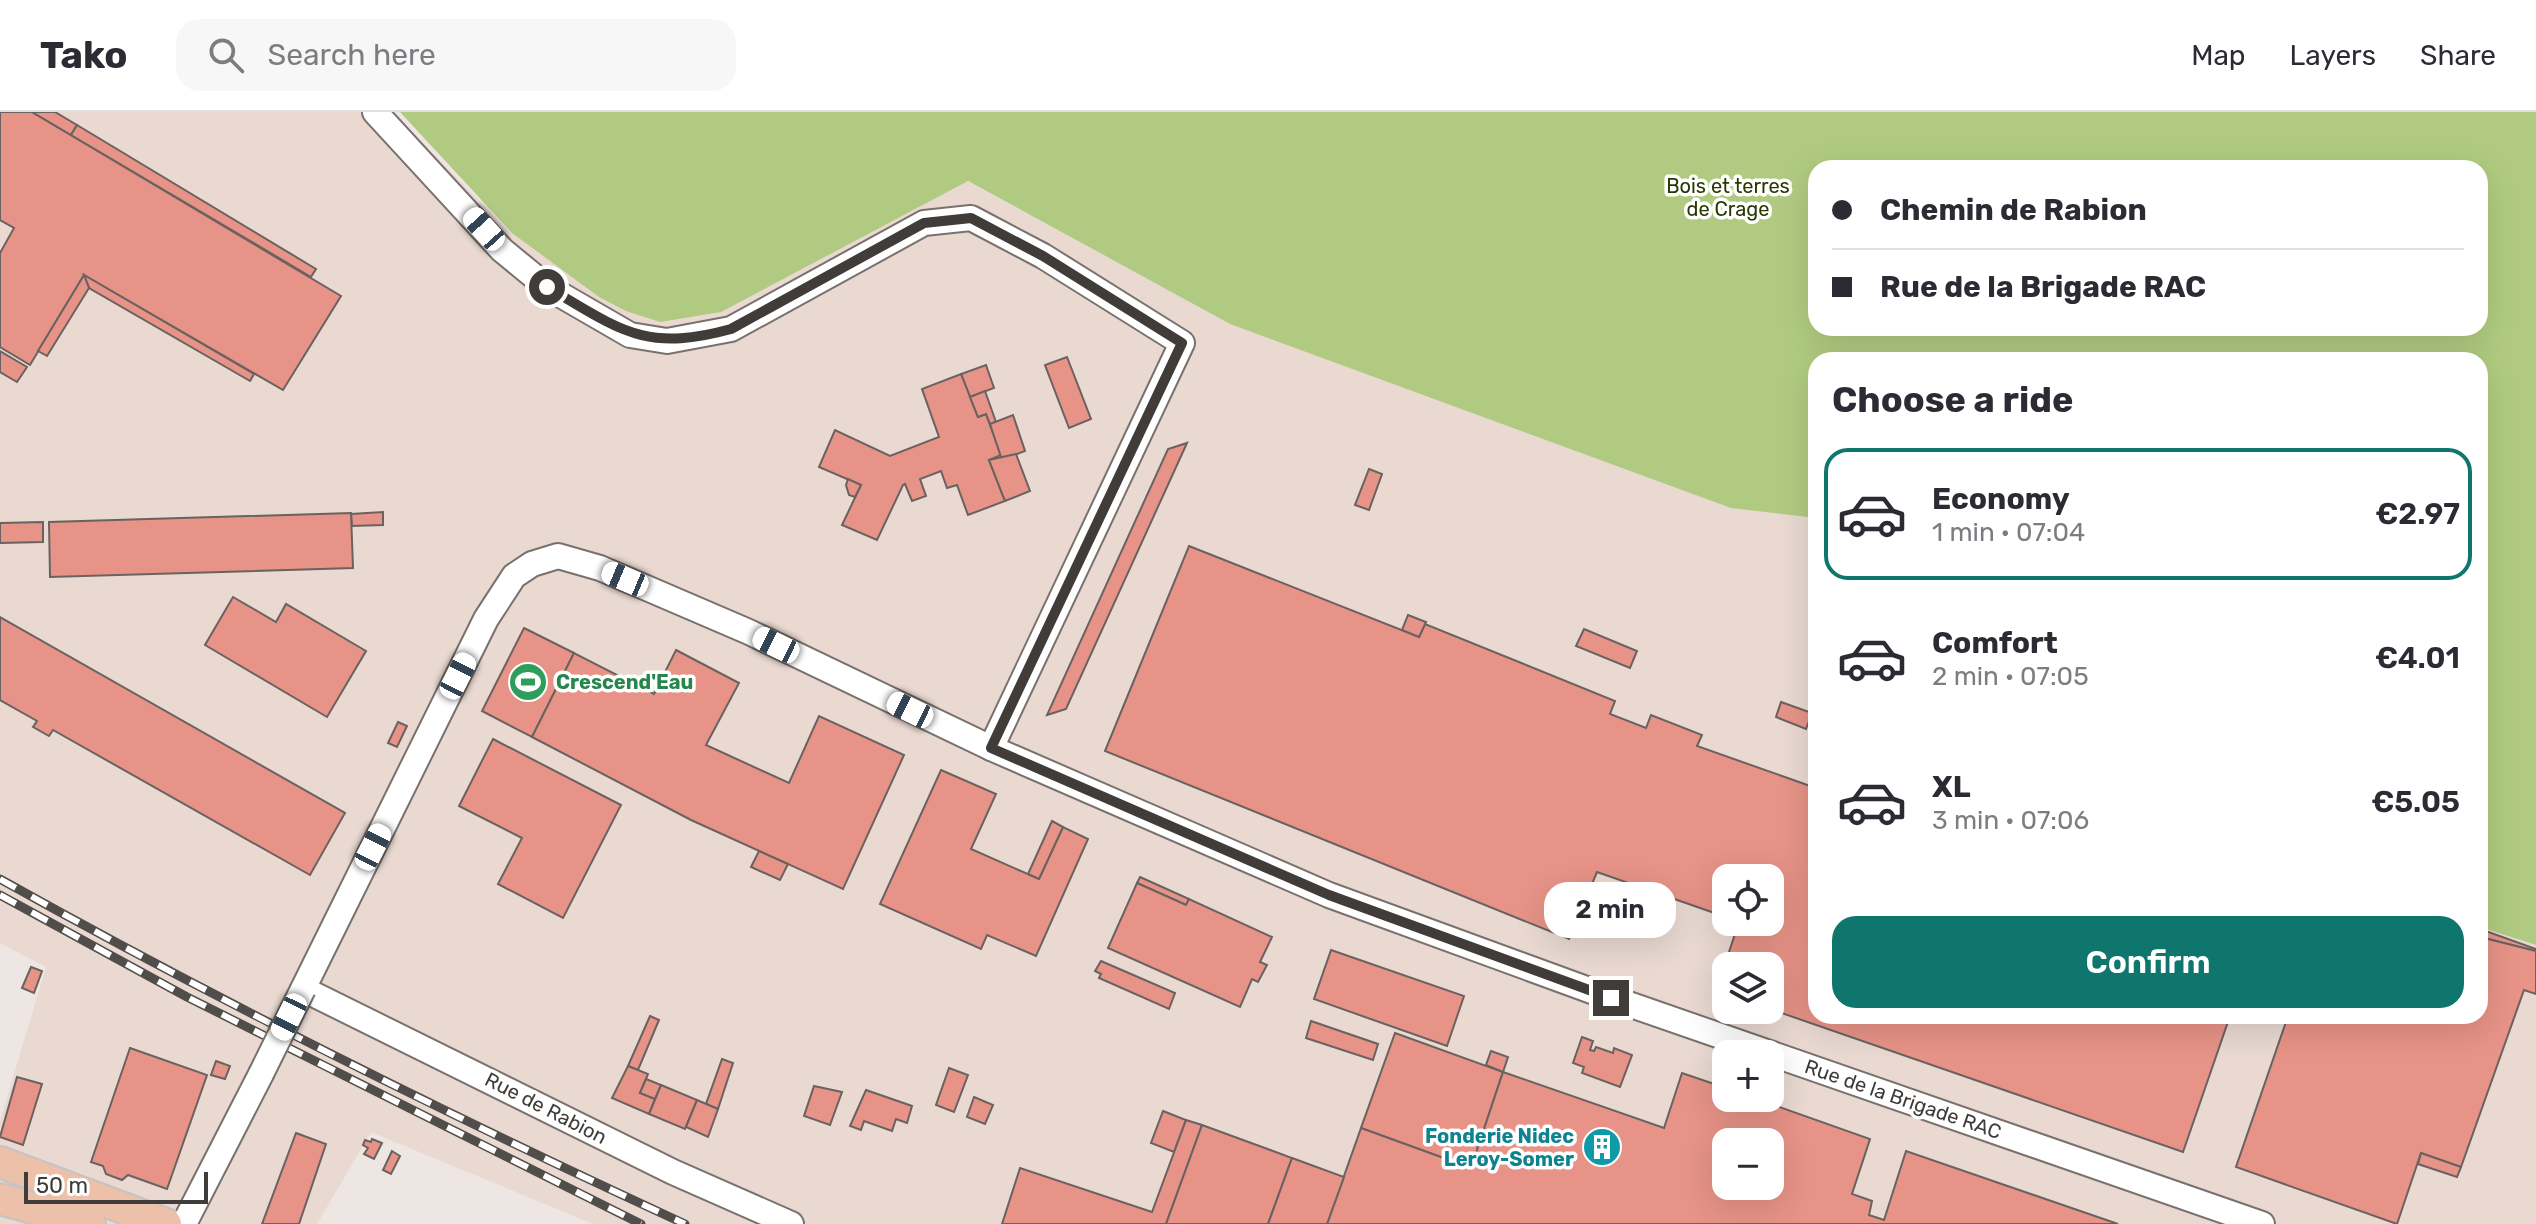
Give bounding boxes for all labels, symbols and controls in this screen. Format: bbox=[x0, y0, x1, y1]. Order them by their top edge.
search box bbox=[176, 19, 736, 91]
text: Tako bbox=[40, 32, 128, 78]
icon: search bbox=[204, 33, 248, 77]
text: Search here bbox=[268, 37, 436, 73]
text: Map bbox=[2191, 39, 2246, 72]
text: Layers bbox=[2290, 39, 2376, 72]
text: Share bbox=[2420, 39, 2496, 72]
park label: Bois et terres de Crage bbox=[1666, 174, 1790, 221]
text: Chemin de Rabion bbox=[1880, 192, 2147, 228]
car bbox=[459, 203, 509, 255]
route start bbox=[529, 269, 565, 305]
text: Rue de la Brigade RAC bbox=[1880, 269, 2206, 305]
text: Choose a ride bbox=[1832, 378, 2073, 421]
icon: car bbox=[1836, 478, 1908, 550]
text: Economy bbox=[1932, 481, 2070, 517]
text: €2.97 bbox=[2375, 496, 2460, 532]
text: 1 min · 07:04 bbox=[1932, 517, 2085, 548]
car bbox=[598, 559, 652, 599]
icon: car bbox=[1836, 622, 1908, 694]
car bbox=[749, 624, 803, 666]
text: Comfort bbox=[1932, 625, 2058, 661]
text: €4.01 bbox=[2375, 640, 2460, 676]
car bbox=[436, 649, 480, 703]
sports icon: Crescend'Eau bbox=[507, 661, 549, 703]
text: 2 min · 07:05 bbox=[1932, 661, 2089, 692]
place label: Crescend'Eau bbox=[556, 670, 693, 694]
car bbox=[883, 689, 937, 731]
icon: car bbox=[1836, 766, 1908, 838]
text: XL bbox=[1932, 769, 1971, 805]
text: €5.05 bbox=[2371, 784, 2460, 820]
text: 3 min · 07:06 bbox=[1932, 805, 2089, 836]
car bbox=[351, 820, 395, 874]
map controls bbox=[1712, 864, 1784, 1200]
button: locate bbox=[1712, 864, 1784, 936]
callout: 2 min bbox=[1545, 882, 1677, 938]
text: 2 min bbox=[1575, 894, 1645, 925]
button: Confirm bbox=[1832, 916, 2464, 1008]
button: layers bbox=[1712, 952, 1784, 1024]
route end bbox=[1593, 980, 1629, 1016]
car bbox=[268, 990, 310, 1044]
button: + bbox=[1712, 1040, 1784, 1112]
street label: Rue de la Brigade RAC bbox=[1802, 1054, 2004, 1144]
street label: Rue de Rabion bbox=[481, 1067, 611, 1149]
place label: Fonderie Nidec Leroy-Somer bbox=[1425, 1124, 1574, 1171]
building icon: Fonderie Nidec Leroy-Somer bbox=[1581, 1126, 1623, 1168]
button: − bbox=[1712, 1128, 1784, 1200]
scale bar bbox=[24, 1168, 208, 1204]
text: 50 m bbox=[36, 1172, 88, 1199]

